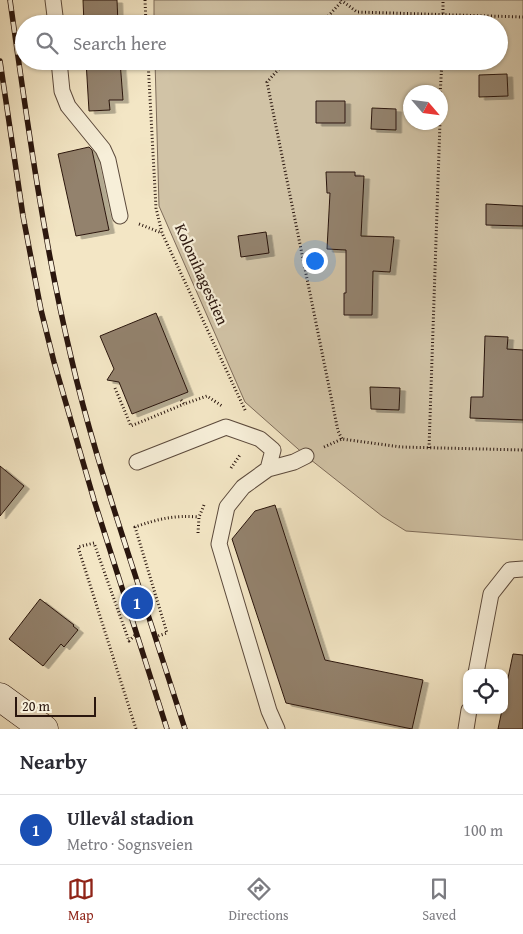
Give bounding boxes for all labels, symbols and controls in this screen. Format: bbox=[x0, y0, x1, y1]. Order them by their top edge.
search box bbox=[15, 15, 508, 70]
icon: search bbox=[33, 29, 61, 57]
text: Search here bbox=[73, 29, 167, 57]
north arrow bbox=[403, 85, 448, 130]
street label: Kolonihagestien bbox=[169, 219, 235, 329]
your location bbox=[302, 248, 328, 274]
pin: 1 bbox=[121, 584, 153, 622]
map controls bbox=[463, 669, 508, 714]
button: locate bbox=[463, 669, 508, 714]
scale bar bbox=[15, 694, 96, 717]
text: 20 m bbox=[22, 696, 50, 716]
text: Nearby bbox=[20, 746, 87, 777]
text: Ullevål stadion bbox=[67, 804, 194, 832]
text: 1 bbox=[32, 818, 40, 842]
text: 100 m bbox=[463, 818, 503, 842]
text: Metro · Sognsveien bbox=[67, 832, 193, 856]
tab: Map bbox=[67, 875, 95, 925]
tab: Directions bbox=[228, 875, 289, 925]
tab: Saved bbox=[422, 875, 456, 925]

